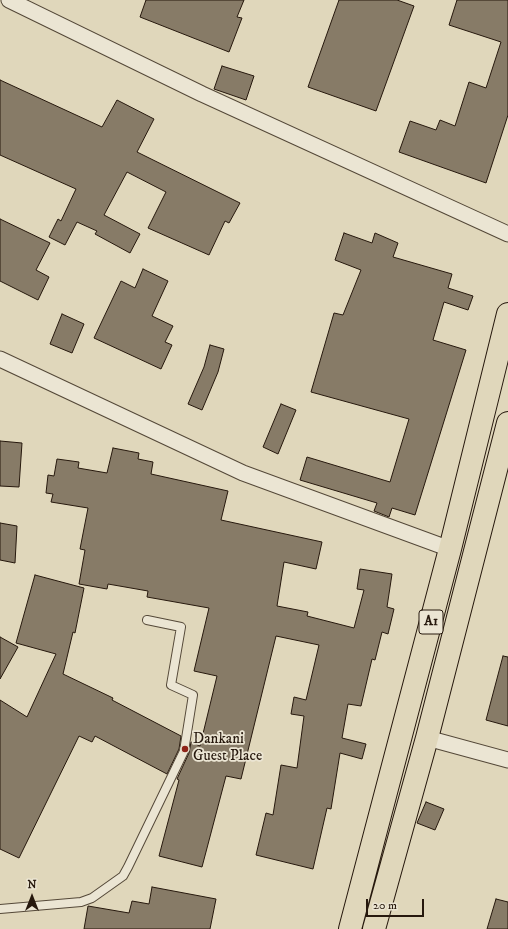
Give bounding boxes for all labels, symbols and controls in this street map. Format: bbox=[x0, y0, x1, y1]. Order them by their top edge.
road number: A1 bbox=[419, 610, 443, 634]
place label: Dankani Guest Place bbox=[193, 731, 262, 766]
marker: Dankani Guest Place bbox=[180, 744, 190, 754]
north arrow bbox=[12, 877, 52, 917]
text: N bbox=[27, 878, 37, 892]
scale bar bbox=[368, 891, 426, 917]
text: 20 m bbox=[373, 898, 397, 913]

